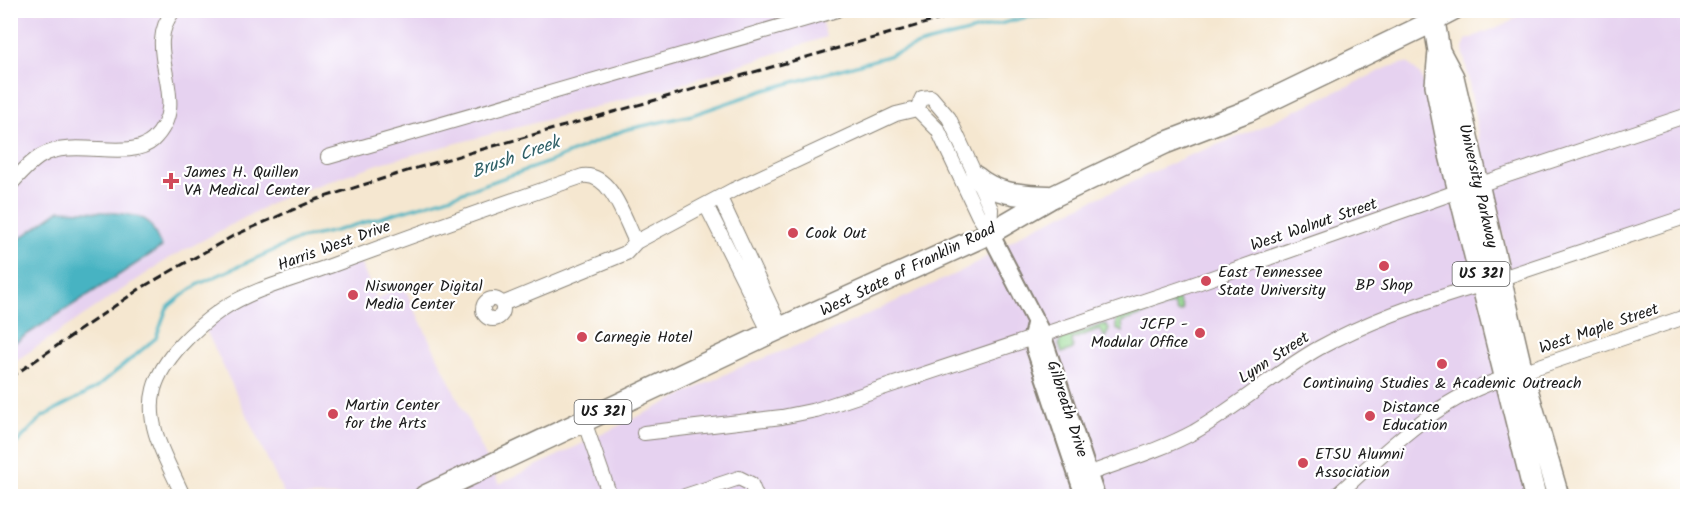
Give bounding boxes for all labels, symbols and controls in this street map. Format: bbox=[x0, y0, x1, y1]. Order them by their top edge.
street label: University Parkway bbox=[1452, 121, 1505, 251]
water label: Brush Creek bbox=[468, 128, 567, 187]
place label: James H. Quillen VA Medical Center bbox=[184, 160, 311, 203]
marker: James H. Quillen VA Medical Center bbox=[162, 172, 180, 190]
street label: West Walnut Street bbox=[1247, 191, 1381, 258]
street label: Harris West Drive bbox=[274, 214, 394, 278]
street label: West State of Franklin Road bbox=[816, 216, 1001, 323]
place label: Cook Out bbox=[805, 221, 868, 246]
marker: Cook Out bbox=[786, 226, 800, 240]
marker: BP Shop bbox=[1377, 259, 1391, 273]
place label: East Tennessee State University bbox=[1218, 260, 1326, 303]
road number: US 321 bbox=[1452, 262, 1510, 286]
place label: BP Shop bbox=[1355, 273, 1413, 298]
place label: Niswonger Digital Media Center bbox=[365, 274, 483, 317]
marker: East Tennessee State University bbox=[1199, 274, 1213, 288]
marker: Niswonger Digital Media Center bbox=[346, 288, 360, 302]
street label: West Maple Street bbox=[1536, 297, 1663, 361]
place label: JCFP - Modular Office bbox=[1091, 312, 1188, 355]
place label: Carnegie Hotel bbox=[594, 325, 692, 350]
street label: Lynn Street bbox=[1234, 325, 1315, 390]
marker: JCFP - Modular Office bbox=[1193, 326, 1207, 340]
marker: Carnegie Hotel bbox=[575, 330, 589, 344]
street label: Gilbreath Drive bbox=[1040, 357, 1094, 461]
marker: Continuing Studies & Academic Outreach bbox=[1435, 357, 1449, 371]
place label: Continuing Studies & Academic Outreach bbox=[1302, 371, 1582, 396]
place label: Martin Center for the Arts bbox=[345, 393, 441, 436]
place label: Distance Education bbox=[1382, 395, 1447, 438]
road number: US 321 bbox=[574, 400, 632, 424]
marker: Martin Center for the Arts bbox=[326, 407, 340, 421]
marker: Distance Education bbox=[1363, 409, 1377, 423]
place label: ETSU Alumni Association bbox=[1315, 442, 1405, 485]
marker: ETSU Alumni Association bbox=[1296, 456, 1310, 470]

